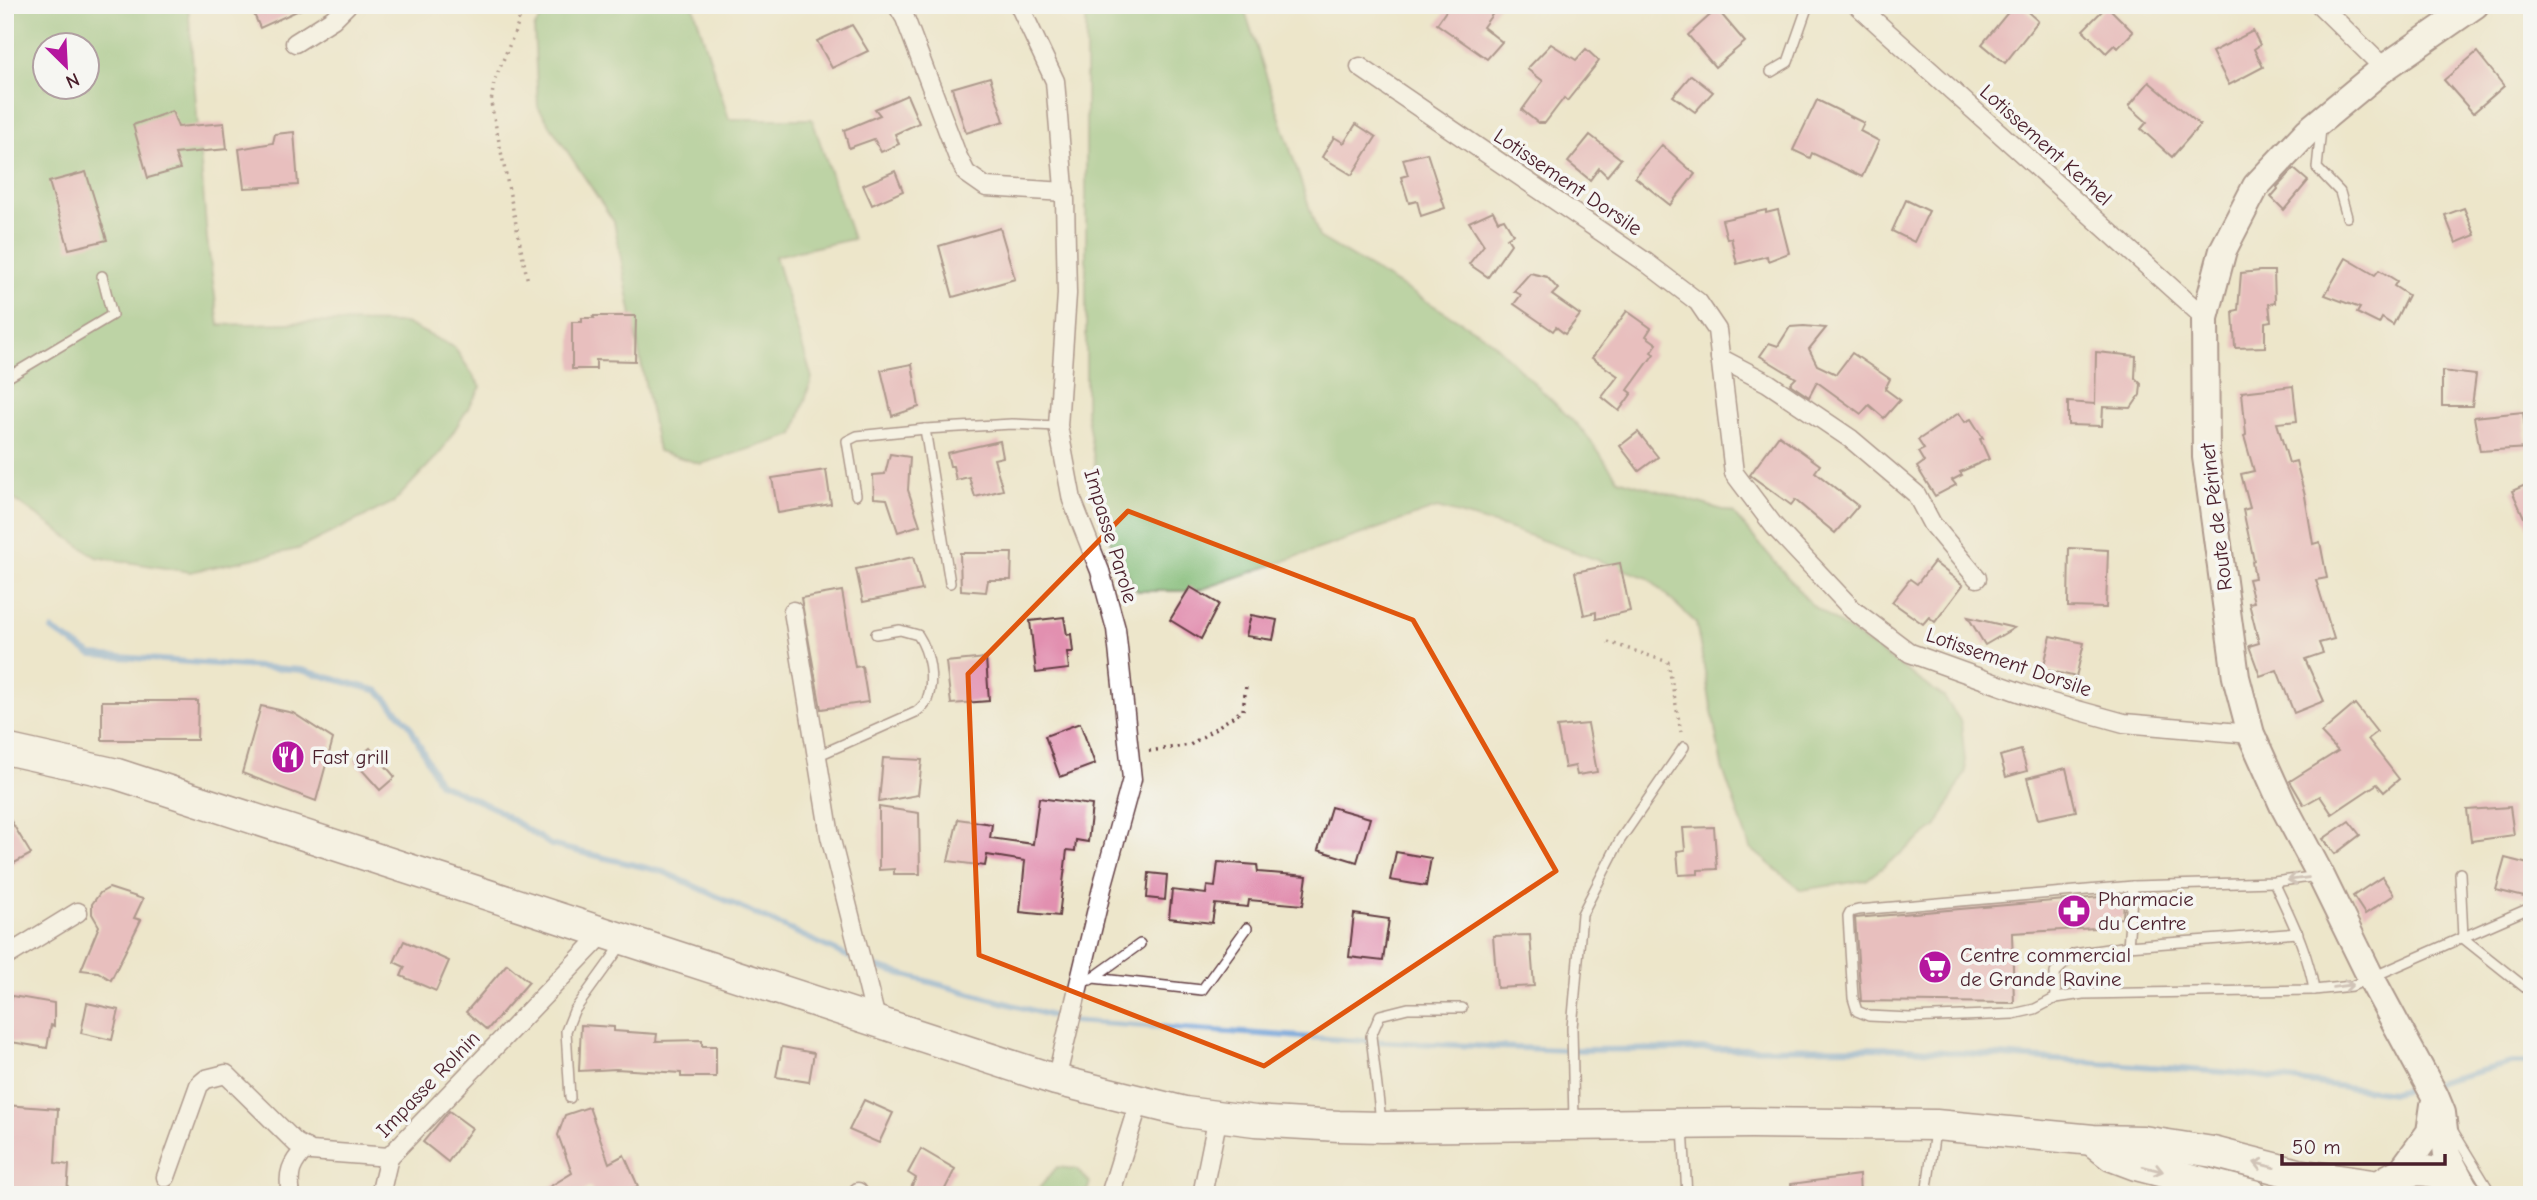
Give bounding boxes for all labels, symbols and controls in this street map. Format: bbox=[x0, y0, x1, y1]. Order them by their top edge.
north arrow bbox=[32, 32, 102, 102]
text: N bbox=[62, 68, 83, 93]
street label: Lotissement Kerhel bbox=[1975, 79, 2117, 211]
street label: Lotissement Dorsile bbox=[1489, 124, 1647, 240]
street label: Route de Périnet bbox=[2195, 441, 2237, 592]
street label: Impasse Parole bbox=[1079, 466, 1143, 606]
street label: Lotissement Dorsile bbox=[1923, 622, 2095, 702]
restaurant icon: Fast grill bbox=[269, 738, 307, 776]
place label: Fast grill bbox=[312, 745, 389, 769]
one-way arrow bbox=[2287, 872, 2309, 885]
place label: Pharmacie du Centre bbox=[2098, 887, 2194, 935]
pharmacy icon: Pharmacie du Centre bbox=[2055, 892, 2093, 930]
place label: Centre commercial de Grande Ravine bbox=[1960, 943, 2131, 991]
supermarket icon: Centre commercial de Grande Ravine bbox=[1916, 948, 1954, 986]
one-way arrow bbox=[2331, 979, 2354, 992]
street label: Impasse Rolnin bbox=[371, 1026, 485, 1142]
scale bar bbox=[2282, 1123, 2444, 1167]
text: 50 m bbox=[2292, 1135, 2341, 1159]
one-way arrow bbox=[2253, 1158, 2276, 1171]
one-way arrow bbox=[2142, 1163, 2164, 1176]

